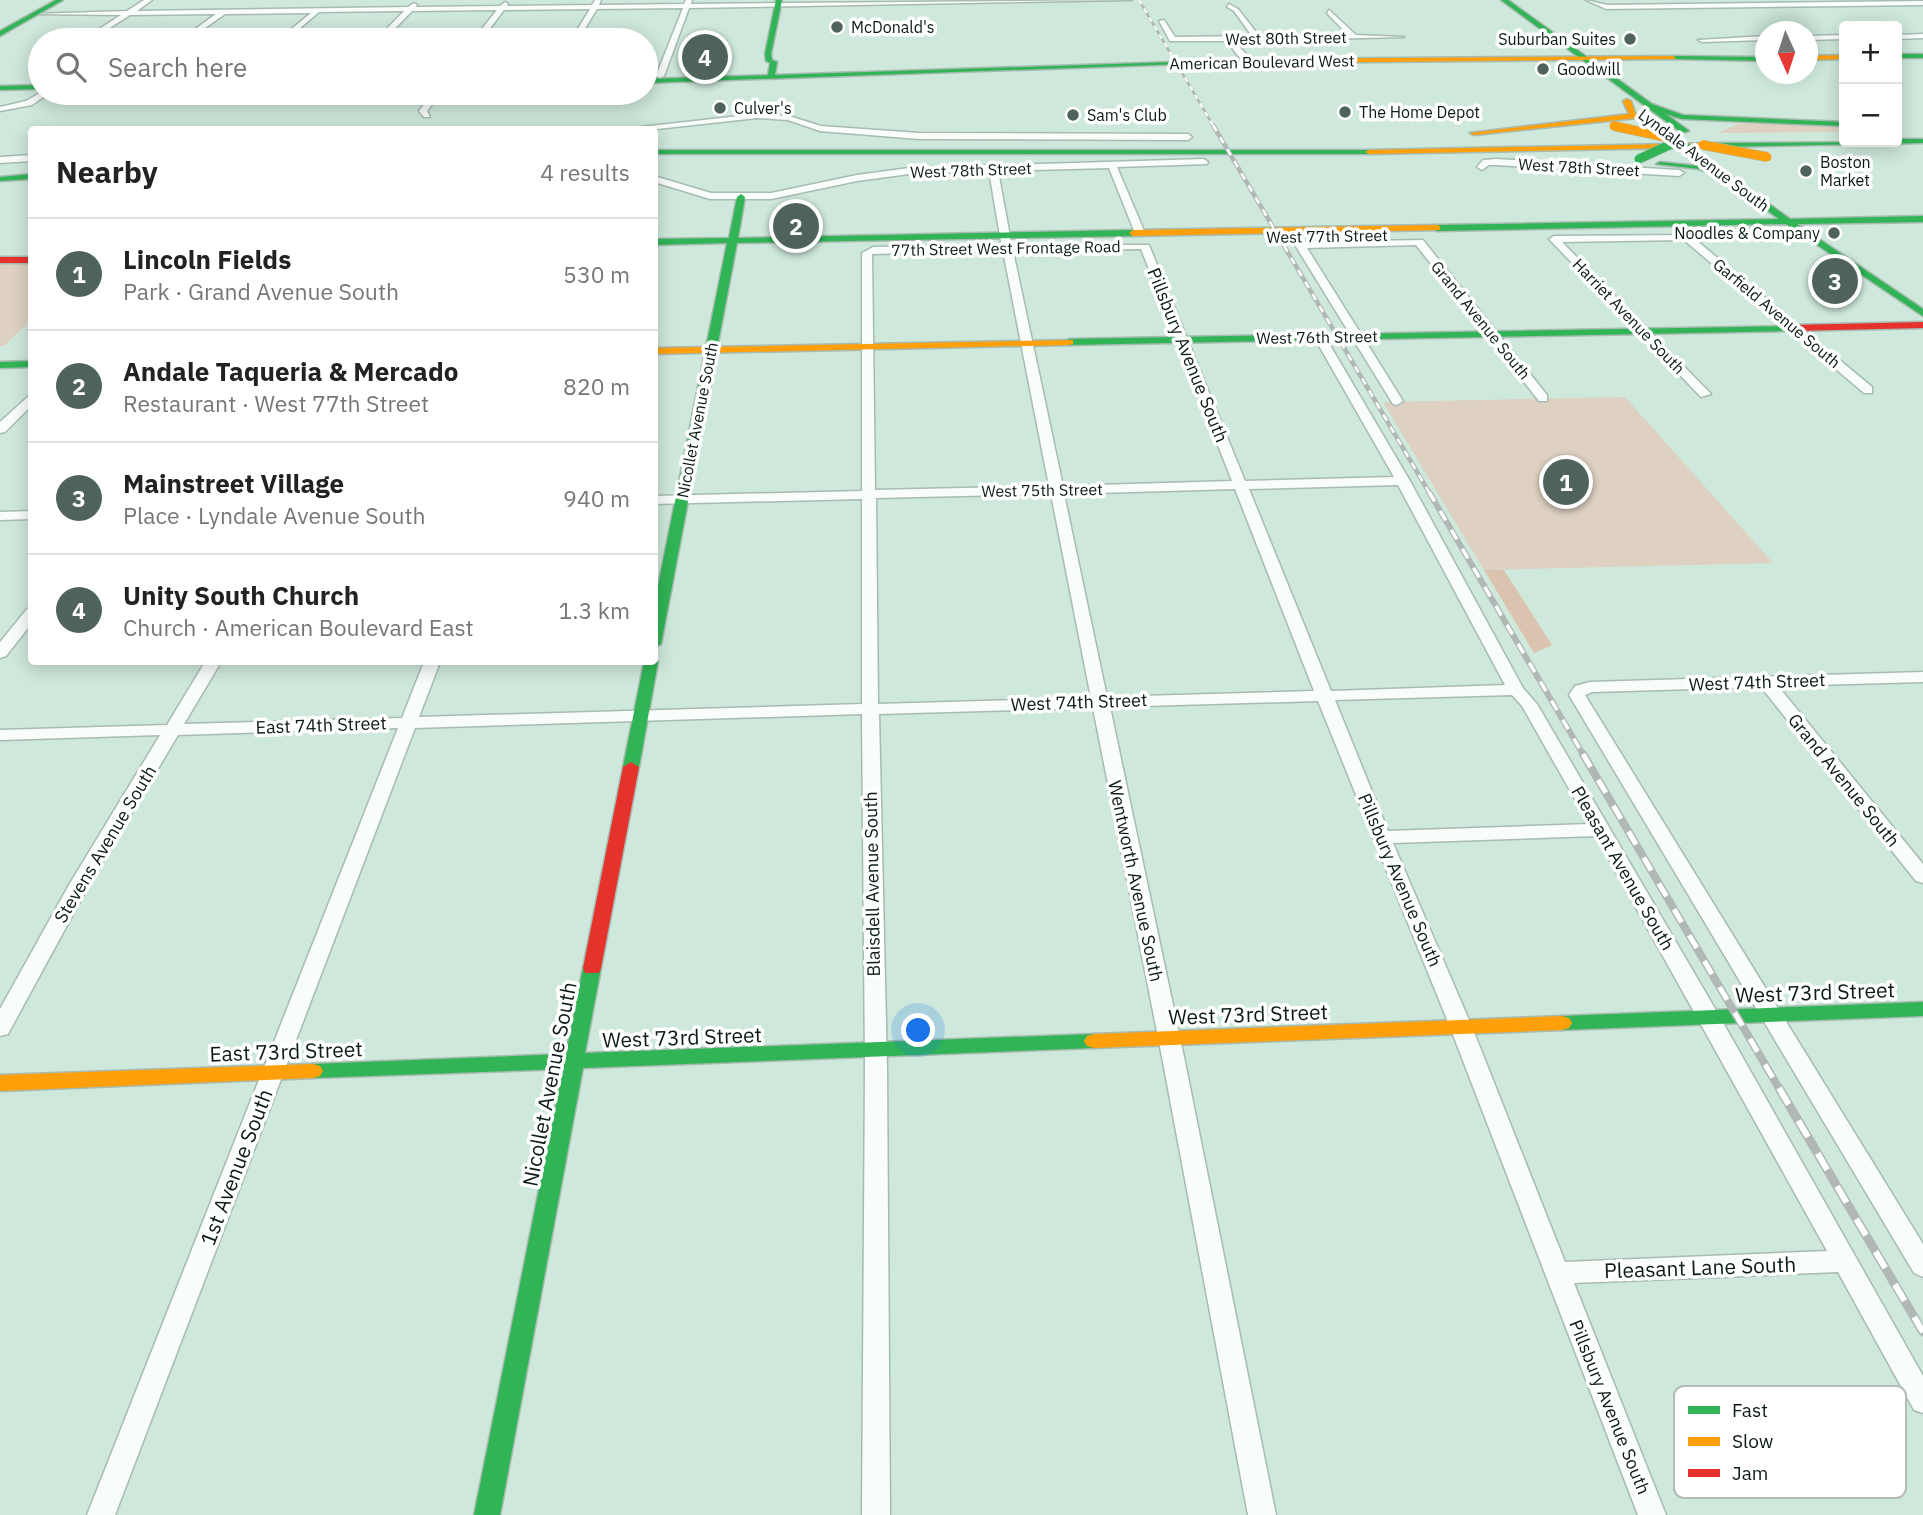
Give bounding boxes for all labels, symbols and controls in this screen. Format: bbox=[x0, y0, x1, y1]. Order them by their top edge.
place label: McDonald's bbox=[851, 17, 935, 37]
marker: McDonald's bbox=[829, 19, 845, 35]
north arrow bbox=[1755, 21, 1818, 84]
map controls bbox=[1839, 21, 1902, 147]
button: + bbox=[1839, 21, 1902, 84]
street label: West 80th Street bbox=[1225, 27, 1347, 49]
search box bbox=[28, 28, 658, 105]
place label: Suburban Suites bbox=[1498, 29, 1616, 49]
pin: 4 bbox=[682, 31, 728, 83]
marker: Suburban Suites bbox=[1622, 31, 1638, 47]
icon: search bbox=[52, 48, 90, 86]
text: Search here bbox=[108, 50, 247, 84]
street label: American Boulevard West bbox=[1169, 50, 1355, 74]
place label: Goodwill bbox=[1557, 59, 1620, 79]
marker: Goodwill bbox=[1535, 61, 1551, 77]
button: − bbox=[1839, 84, 1902, 147]
place label: Culver's bbox=[734, 98, 792, 118]
marker: Culver's bbox=[712, 100, 728, 116]
place label: The Home Depot bbox=[1359, 102, 1480, 122]
marker: The Home Depot bbox=[1337, 104, 1353, 120]
street label: Lyndale Avenue South bbox=[1635, 104, 1773, 216]
place label: Sam's Club bbox=[1087, 105, 1167, 125]
marker: Sam's Club bbox=[1065, 107, 1081, 123]
text: Nearby bbox=[56, 152, 158, 191]
place label: Boston Market bbox=[1820, 152, 1871, 190]
street label: West 78th Street bbox=[1518, 154, 1640, 180]
text: 4 results bbox=[540, 157, 630, 187]
street label: West 78th Street bbox=[910, 158, 1032, 182]
marker: Boston Market bbox=[1798, 163, 1814, 179]
pin: 2 bbox=[773, 200, 819, 252]
place label: Noodles & Company bbox=[1674, 223, 1820, 243]
street label: West 77th Street bbox=[1266, 225, 1388, 247]
marker: Noodles & Company bbox=[1826, 225, 1842, 241]
street label: 77th Street West Frontage Road bbox=[891, 236, 1121, 260]
text: Lincoln Fields bbox=[123, 242, 291, 276]
street label: Harriet Avenue South bbox=[1569, 254, 1689, 378]
street label: Garfield Avenue South bbox=[1709, 254, 1845, 372]
pin: 3 bbox=[1812, 255, 1858, 307]
street label: Grand Avenue South bbox=[1427, 257, 1535, 383]
text: 1 bbox=[72, 259, 86, 289]
text: 530 m bbox=[563, 259, 630, 289]
street label: Pillsbury Avenue South bbox=[1142, 264, 1234, 446]
text: Park · Grand Avenue South bbox=[123, 276, 399, 306]
street label: West 76th Street bbox=[1256, 326, 1378, 348]
street label: Nicollet Avenue South bbox=[672, 340, 722, 500]
text: Andale Taqueria & Mercado bbox=[123, 354, 458, 388]
text: 2 bbox=[72, 371, 86, 401]
text: 820 m bbox=[563, 371, 630, 401]
text: Restaurant · West 77th Street bbox=[123, 388, 429, 418]
pin: 1 bbox=[1543, 456, 1589, 508]
text: Mainstreet Village bbox=[123, 466, 344, 500]
street label: West 75th Street bbox=[981, 479, 1103, 501]
text: 3 bbox=[72, 483, 86, 513]
text: 940 m bbox=[563, 483, 630, 513]
text: Place · Lyndale Avenue South bbox=[123, 500, 426, 530]
text: Unity South Church bbox=[123, 578, 359, 612]
text: 4 bbox=[72, 595, 86, 625]
text: 1.3 km bbox=[559, 595, 630, 625]
text: Church · American Boulevard East bbox=[123, 612, 474, 642]
street label: West 74th Street bbox=[1688, 668, 1826, 696]
street label: West 74th Street bbox=[1010, 688, 1148, 716]
street label: Grand Avenue South bbox=[1783, 709, 1905, 851]
street label: East 74th Street bbox=[255, 711, 387, 739]
street label: Stevens Avenue South bbox=[49, 761, 161, 927]
street label: Wentworth Avenue South bbox=[1103, 778, 1169, 984]
street label: Pleasant Avenue South bbox=[1567, 782, 1679, 954]
street label: Pillsbury Avenue South bbox=[1353, 790, 1447, 970]
street label: Blaisdell Avenue South bbox=[859, 791, 885, 977]
street label: West 73rd Street bbox=[1735, 975, 1895, 1009]
street label: Nicollet Avenue South bbox=[515, 979, 583, 1189]
street label: West 73rd Street bbox=[1168, 997, 1328, 1031]
your location bbox=[901, 1013, 935, 1047]
street label: West 73rd Street bbox=[602, 1020, 762, 1054]
street label: East 73rd Street bbox=[209, 1034, 363, 1068]
street label: 1st Avenue South bbox=[193, 1085, 279, 1249]
street label: Pleasant Lane South bbox=[1603, 1250, 1797, 1284]
street label: Pillsbury Avenue South bbox=[1564, 1316, 1656, 1498]
legend bbox=[1674, 1386, 1906, 1498]
text: Fast bbox=[1732, 1398, 1768, 1422]
text: Slow bbox=[1732, 1429, 1773, 1453]
text: Jam bbox=[1732, 1461, 1768, 1485]

